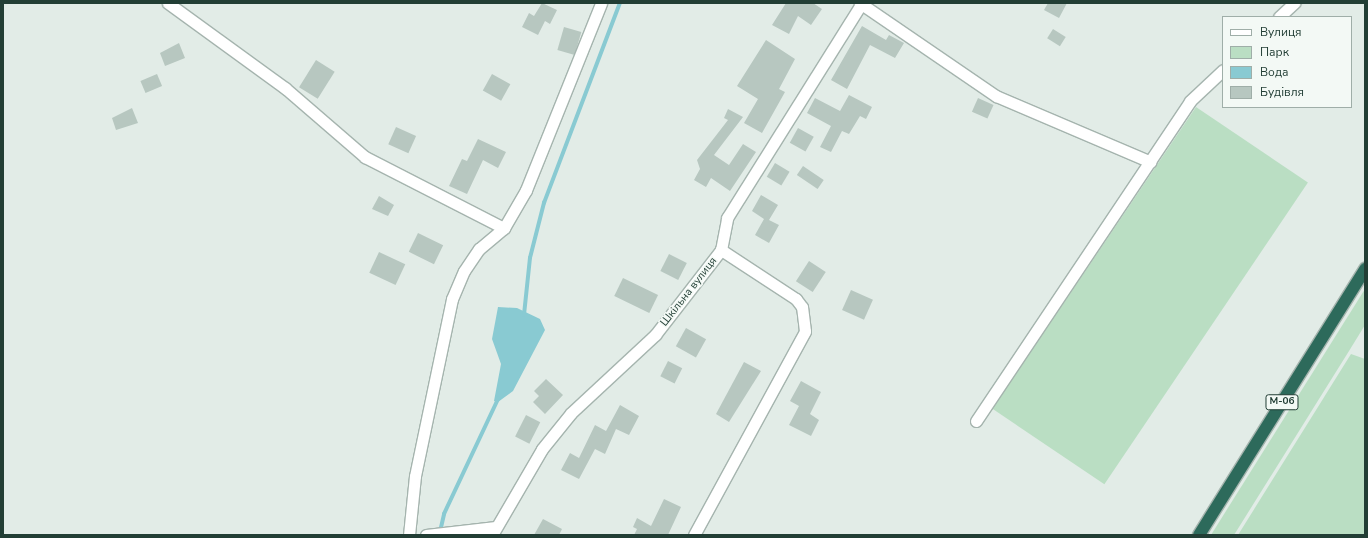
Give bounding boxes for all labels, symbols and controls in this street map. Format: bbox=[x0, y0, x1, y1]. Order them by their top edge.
legend bbox=[1222, 16, 1352, 108]
text: Вулиця bbox=[1260, 24, 1302, 40]
text: Парк bbox=[1260, 44, 1289, 60]
text: Вода bbox=[1260, 64, 1288, 80]
text: Будівля bbox=[1260, 84, 1304, 100]
street label: Шкільна вулиця bbox=[658, 255, 720, 329]
road number: М-06 bbox=[1265, 394, 1299, 410]

